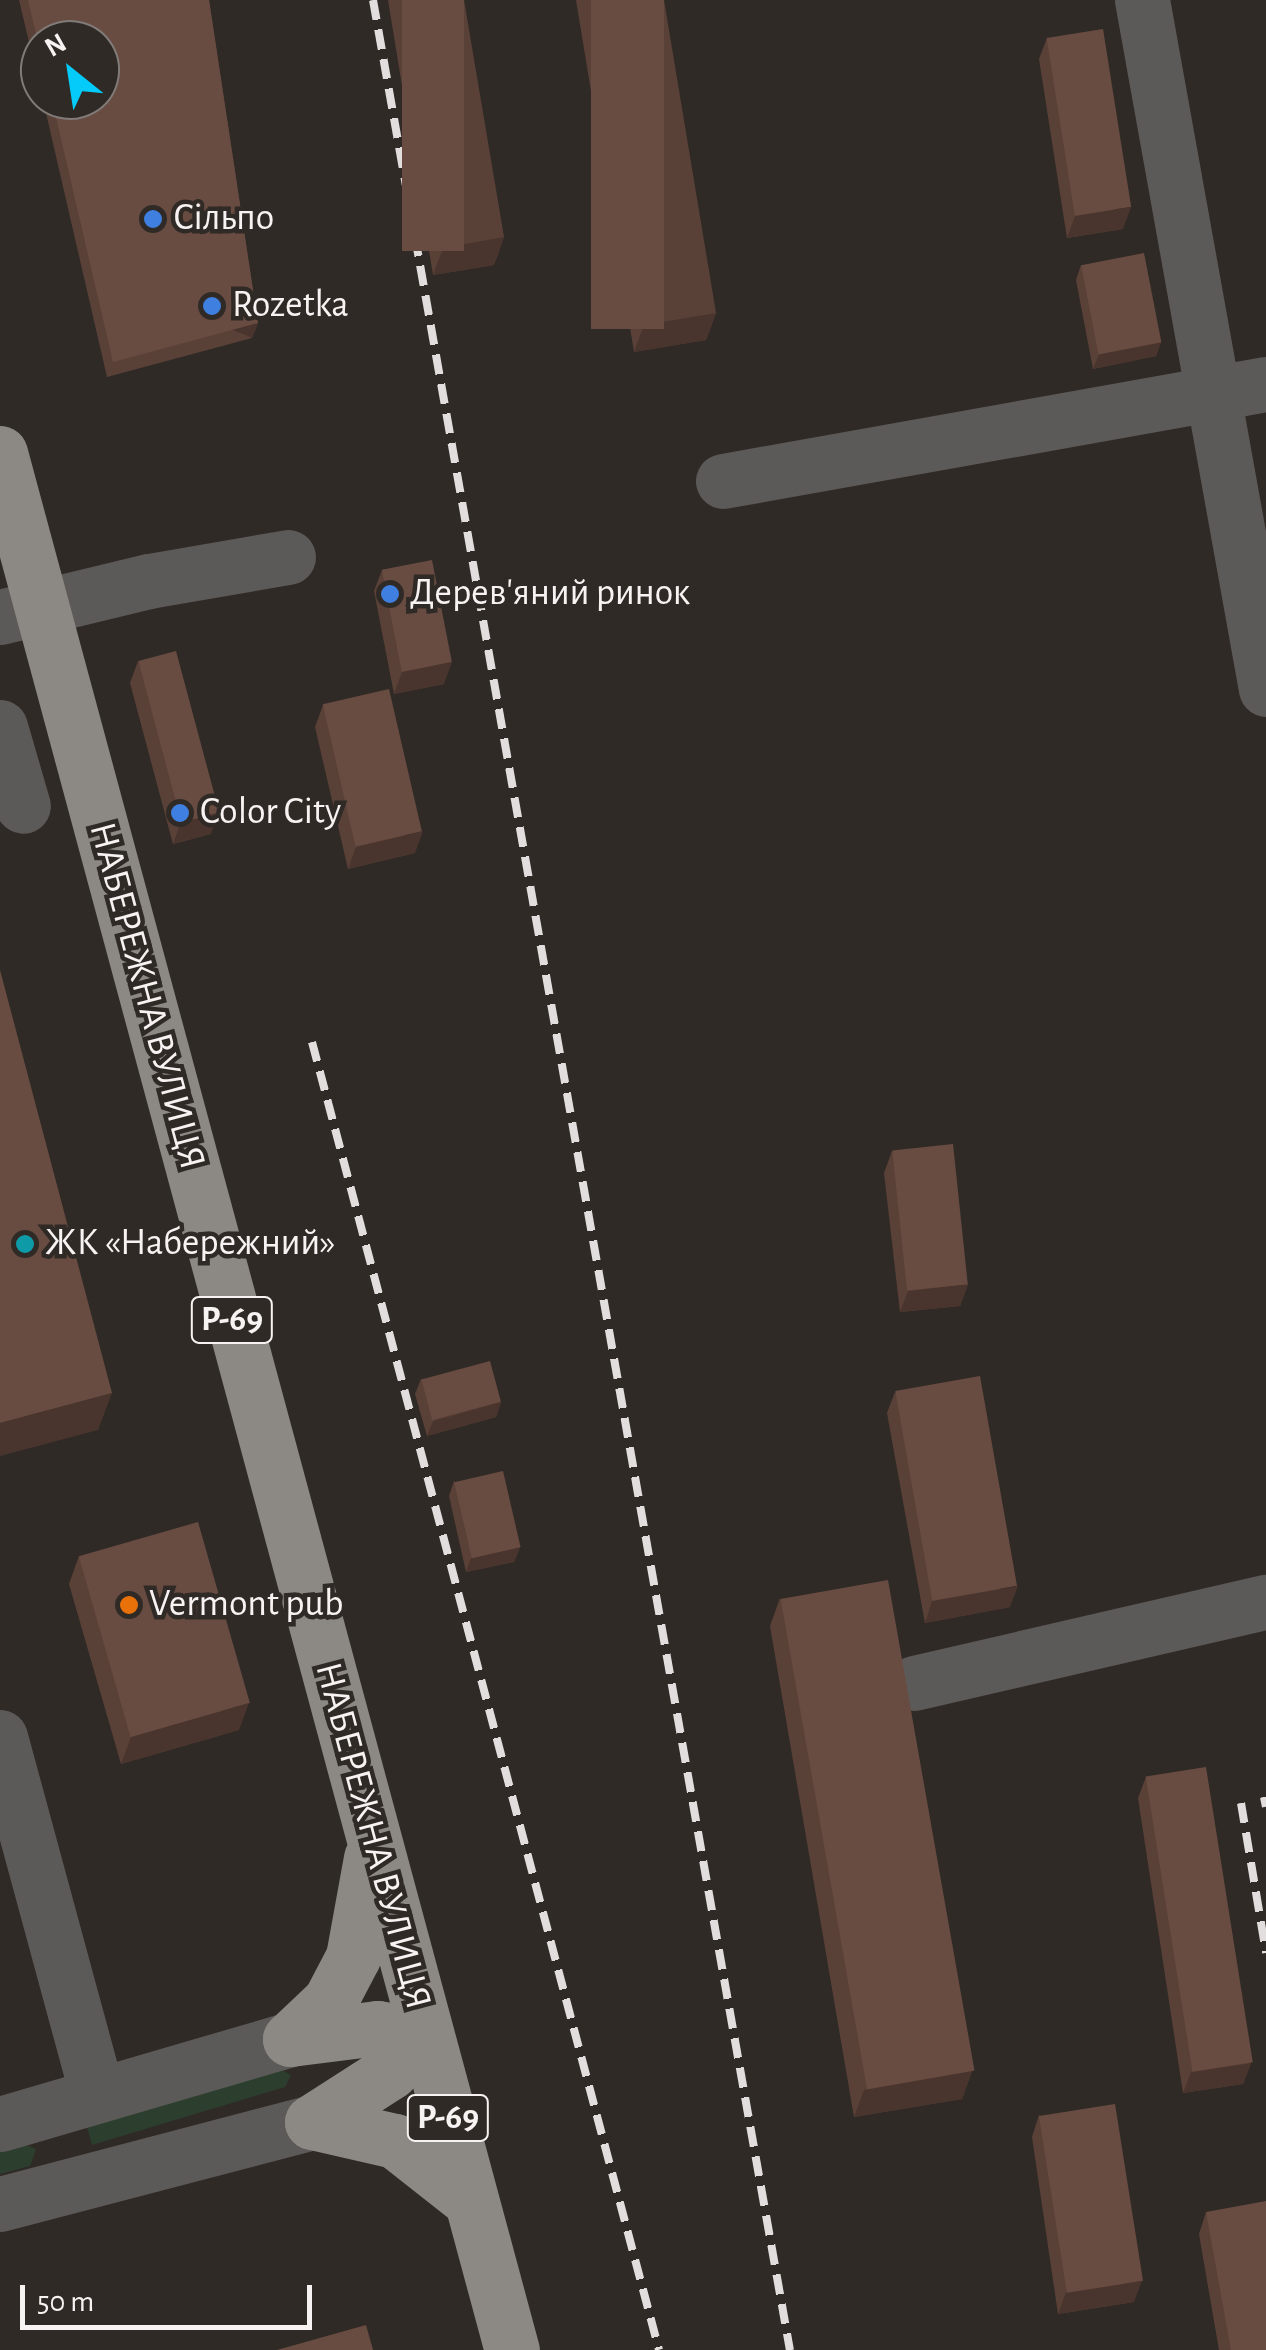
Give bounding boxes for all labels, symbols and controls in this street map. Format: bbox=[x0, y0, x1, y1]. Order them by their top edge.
north arrow bbox=[20, 20, 120, 120]
text: N bbox=[41, 29, 71, 63]
place label: Сільпо bbox=[173, 196, 274, 242]
marker: Сільпо bbox=[142, 208, 164, 230]
place label: Rozetka bbox=[232, 283, 349, 329]
marker: Rozetka bbox=[201, 295, 223, 317]
place label: Дерев'яний ринок bbox=[410, 571, 690, 617]
marker: Дерев'яний ринок bbox=[379, 583, 401, 605]
place label: Color City bbox=[200, 790, 341, 836]
marker: Color City bbox=[169, 802, 191, 824]
street label: НАБЕРЕЖНА ВУЛИЦЯ bbox=[78, 817, 214, 1175]
place label: ЖК «Набережний» bbox=[45, 1221, 336, 1267]
marker: ЖК «Набережний» bbox=[14, 1233, 36, 1255]
road number: Р-69 bbox=[190, 1290, 274, 1350]
place label: Vermont pub bbox=[149, 1582, 343, 1628]
marker: Vermont pub bbox=[118, 1594, 140, 1616]
street label: НАБЕРЕЖНА ВУЛИЦЯ bbox=[304, 1657, 440, 2015]
road number: Р-69 bbox=[406, 2088, 490, 2148]
scale bar bbox=[25, 2265, 318, 2327]
text: 50 m bbox=[37, 2287, 94, 2317]

